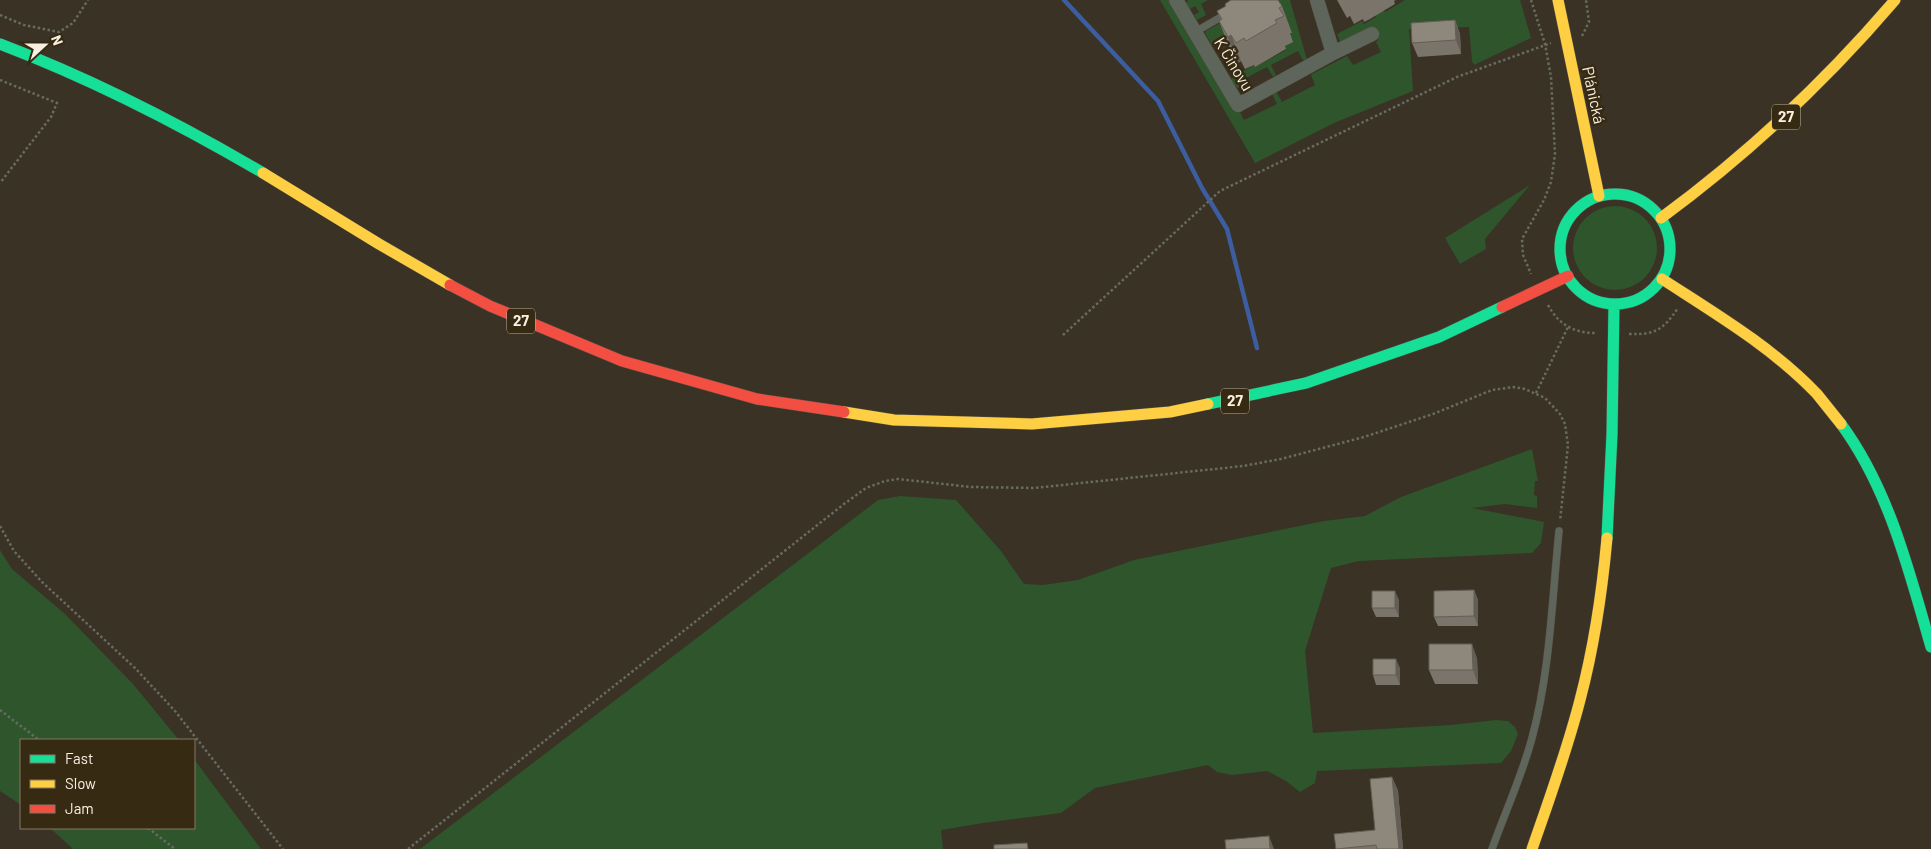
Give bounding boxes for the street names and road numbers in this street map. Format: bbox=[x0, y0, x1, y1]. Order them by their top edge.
street label: K Čínovu bbox=[1211, 33, 1258, 94]
street label: Plánická bbox=[1579, 64, 1610, 125]
road number: 27 bbox=[1772, 104, 1800, 130]
road number: 27 bbox=[507, 308, 535, 334]
road number: 27 bbox=[1221, 388, 1249, 414]

